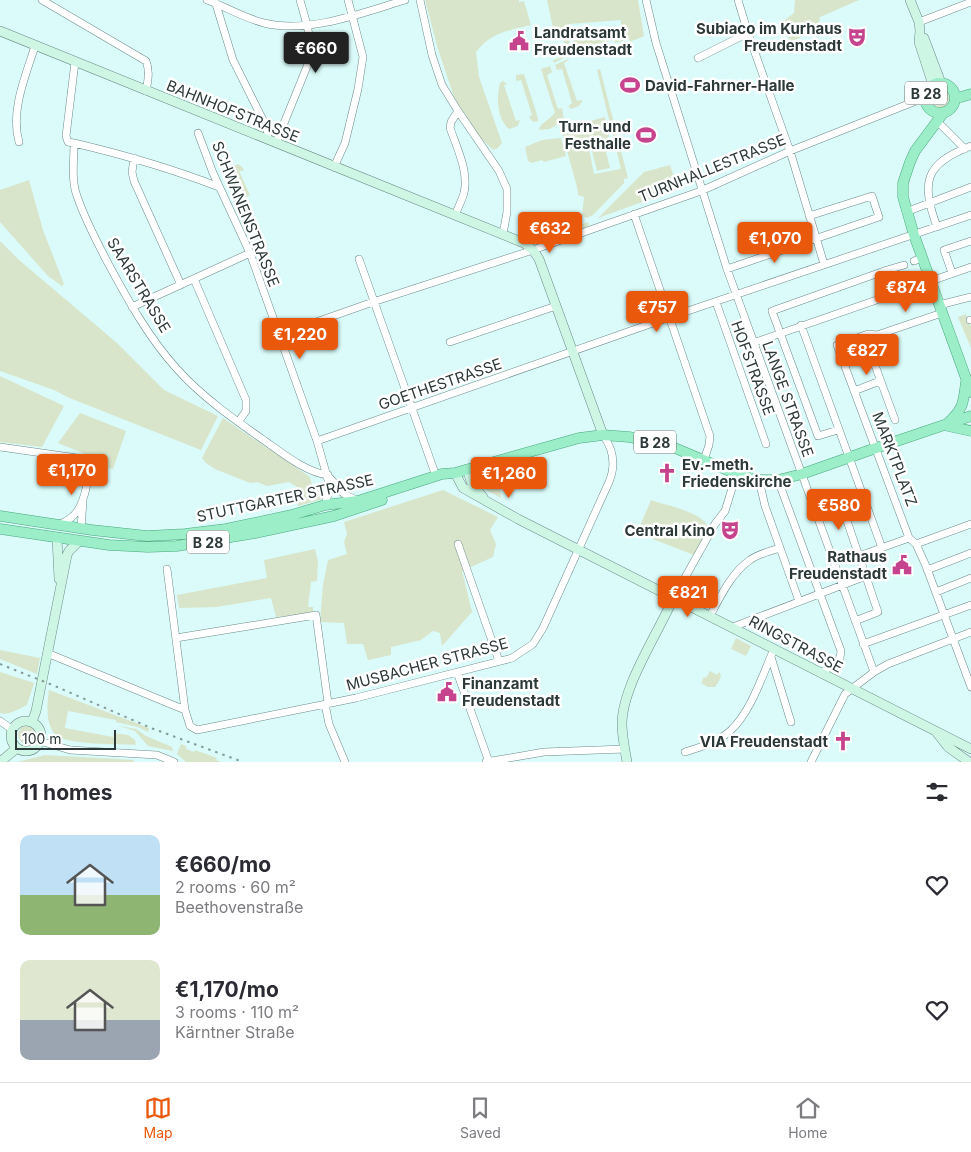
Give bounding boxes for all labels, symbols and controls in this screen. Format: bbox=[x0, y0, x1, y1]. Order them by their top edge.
place label: Subiaco im Kurhaus Freudenstadt bbox=[696, 19, 842, 55]
place label: Landratsamt Freudenstadt bbox=[534, 23, 633, 59]
theatre icon: Subiaco im Kurhaus Freudenstadt bbox=[846, 26, 868, 48]
public building icon: Landratsamt Freudenstadt bbox=[508, 30, 530, 52]
pin: €660 bbox=[286, 32, 346, 74]
text: €660 bbox=[295, 38, 337, 58]
sports icon: David-Fahrner-Halle bbox=[619, 74, 641, 96]
street label: BAHNHOFSTRASSE bbox=[164, 76, 302, 146]
place label: David-Fahrner-Halle bbox=[645, 76, 795, 95]
road number: B 28 bbox=[905, 82, 947, 105]
place label: Turn- und Festhalle bbox=[558, 117, 631, 153]
sports icon: Turn- und Festhalle bbox=[635, 124, 657, 146]
street label: TURNHALLESTRASSE bbox=[636, 130, 788, 206]
street label: SCHWANENSTRASSE bbox=[208, 138, 284, 290]
pin: €632 bbox=[520, 212, 580, 254]
text: €632 bbox=[529, 218, 571, 238]
pin: €1,070 bbox=[734, 222, 816, 264]
text: €1,070 bbox=[748, 228, 802, 248]
street label: SAARSTRASSE bbox=[103, 234, 175, 336]
pin: €874 bbox=[876, 270, 936, 313]
text: €874 bbox=[886, 277, 926, 297]
pin: €757 bbox=[627, 290, 687, 333]
text: €757 bbox=[637, 297, 677, 317]
pin: €1,220 bbox=[259, 318, 341, 360]
street label: HOFSTRASSE bbox=[727, 318, 779, 418]
text: €1,220 bbox=[273, 324, 327, 344]
pin: €827 bbox=[837, 334, 897, 376]
street label: LANGE STRASSE bbox=[758, 338, 818, 460]
text: €827 bbox=[847, 340, 887, 360]
street label: GOETHESTRASSE bbox=[376, 354, 504, 414]
street label: MARKTPLATZ bbox=[868, 409, 922, 509]
road number: B 28 bbox=[634, 431, 676, 454]
pin: €1,170 bbox=[31, 454, 113, 496]
place label: Ev.-meth. Friedenskirche bbox=[682, 455, 792, 491]
pin: €1,260 bbox=[468, 456, 550, 499]
text: €1,170 bbox=[48, 460, 96, 480]
church icon: Ev.-meth. Friedenskirche bbox=[656, 462, 678, 484]
text: €1,260 bbox=[482, 463, 536, 483]
street label: STUTTGARTER STRASSE bbox=[195, 470, 375, 526]
pin: €580 bbox=[809, 488, 869, 531]
text: €580 bbox=[818, 495, 860, 515]
theatre icon: Central Kino bbox=[719, 519, 741, 541]
place label: Central Kino bbox=[624, 521, 715, 540]
road number: B 28 bbox=[187, 530, 229, 554]
place label: Rathaus Freudenstadt bbox=[789, 547, 887, 583]
public building icon: Rathaus Freudenstadt bbox=[891, 554, 913, 576]
pin: €821 bbox=[658, 576, 718, 618]
text: €821 bbox=[669, 582, 707, 602]
street label: RINGSTRASSE bbox=[746, 611, 846, 677]
street label: MUSBACHER STRASSE bbox=[344, 633, 510, 695]
place label: Finanzamt Freudenstadt bbox=[462, 674, 561, 710]
public building icon: Finanzamt Freudenstadt bbox=[436, 681, 458, 703]
scale bar bbox=[15, 727, 116, 750]
text: 100 m bbox=[22, 730, 62, 747]
church icon: VIA Freudenstadt bbox=[832, 730, 854, 752]
place label: VIA Freudenstadt bbox=[700, 732, 829, 751]
icon: filters bbox=[923, 778, 951, 806]
text: 11 homes bbox=[20, 780, 112, 805]
text: €660/mo bbox=[175, 852, 271, 877]
icon: home bbox=[60, 855, 120, 915]
icon: heart bbox=[923, 871, 951, 899]
text: 2 rooms · 60 m² bbox=[175, 877, 296, 897]
text: Beethovenstraße bbox=[175, 897, 303, 917]
text: €1,170/mo bbox=[175, 977, 279, 1002]
icon: home bbox=[60, 980, 120, 1040]
icon: heart bbox=[923, 996, 951, 1024]
text: 3 rooms · 110 m² bbox=[175, 1002, 299, 1022]
text: Kärntner Straße bbox=[175, 1022, 295, 1042]
tab: Map bbox=[144, 1094, 173, 1141]
tab: Saved bbox=[460, 1094, 501, 1141]
tab: Home bbox=[788, 1094, 827, 1141]

